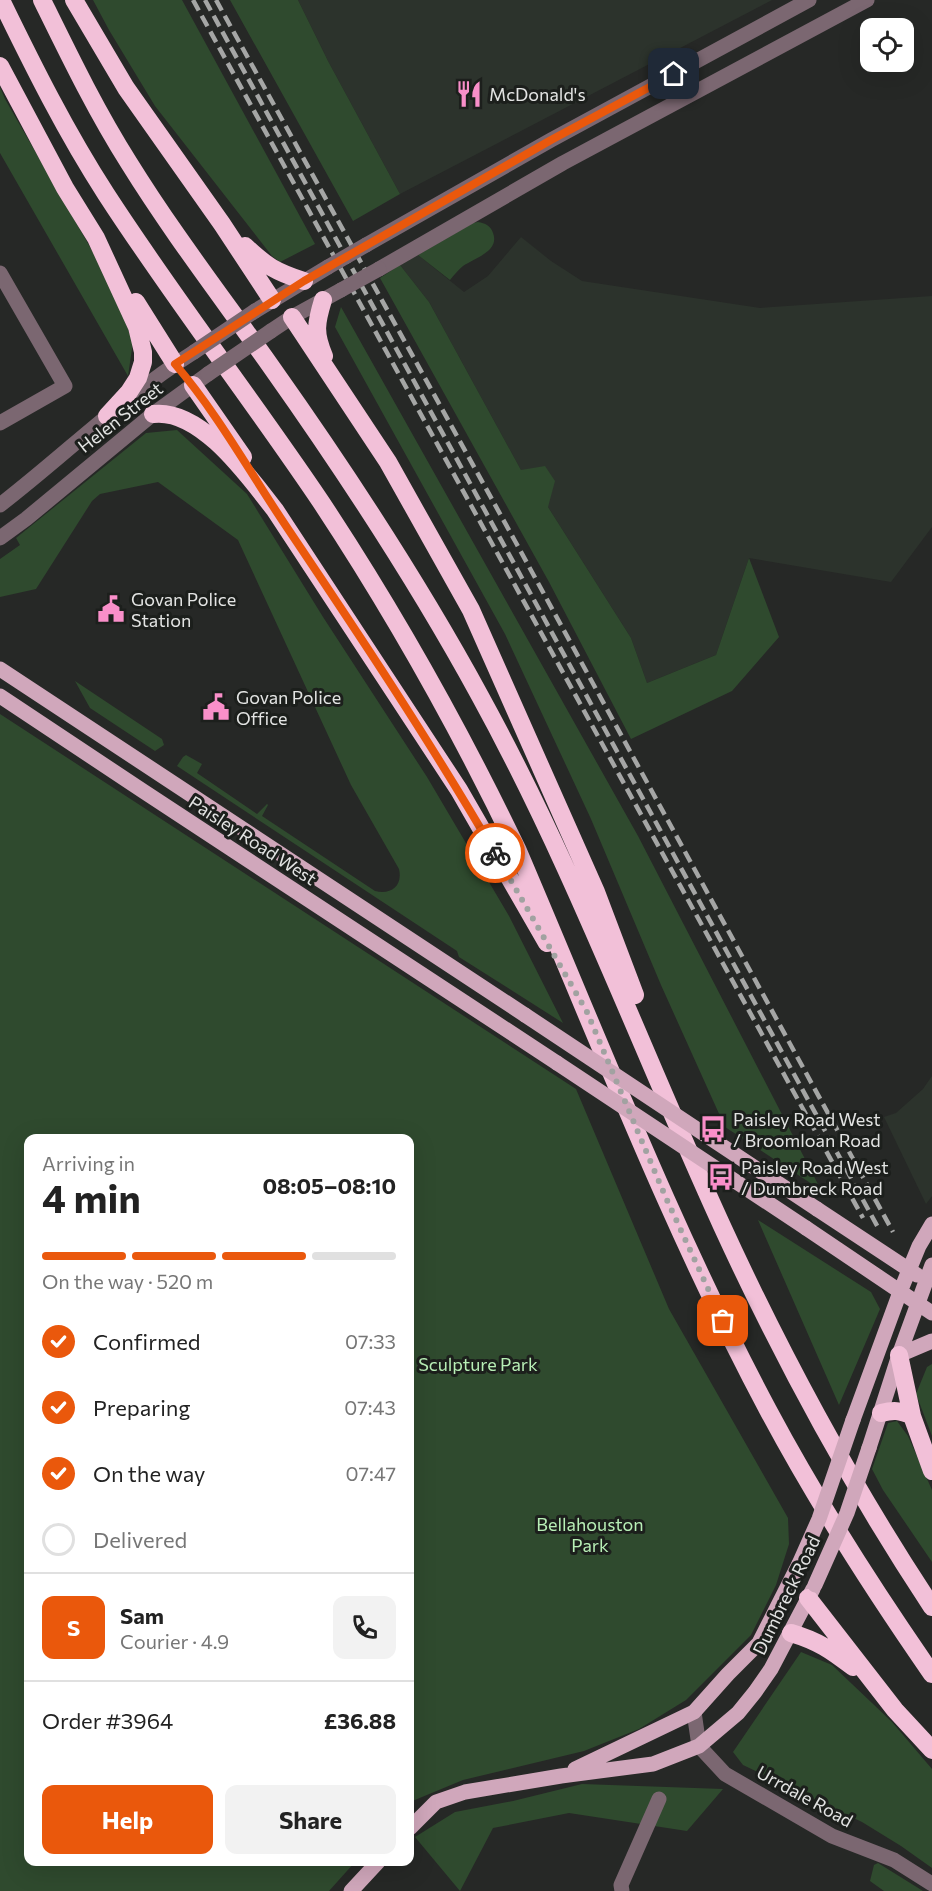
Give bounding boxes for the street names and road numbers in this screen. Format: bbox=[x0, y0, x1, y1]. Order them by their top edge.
street label: Helen Street bbox=[73, 377, 167, 457]
street label: Paisley Road West bbox=[185, 791, 321, 889]
street label: Dumbreck Road bbox=[748, 1532, 824, 1658]
street label: Urrdale Road bbox=[753, 1761, 857, 1831]

